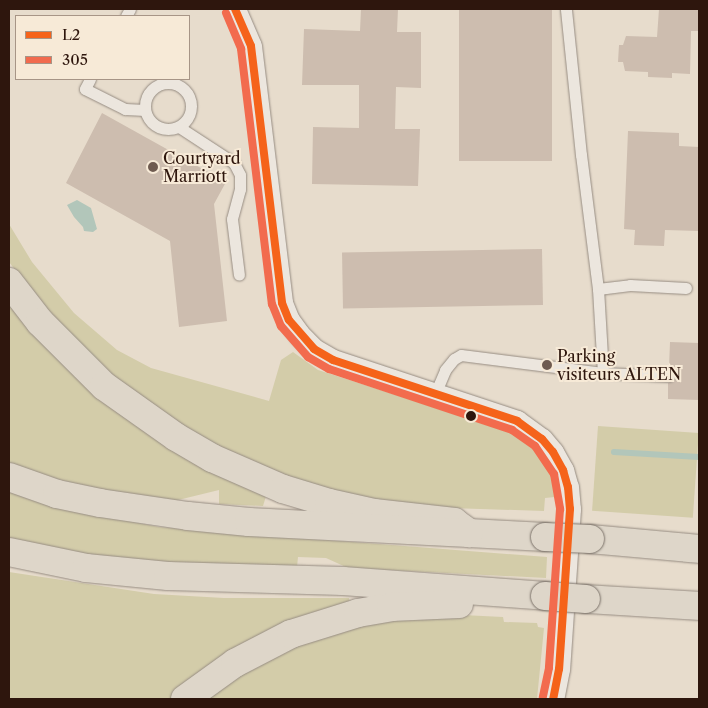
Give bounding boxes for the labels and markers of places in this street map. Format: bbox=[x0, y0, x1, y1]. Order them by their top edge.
place label: Courtyard Marriott bbox=[163, 148, 241, 186]
marker: Courtyard Marriott bbox=[147, 161, 159, 173]
place label: Parking visiteurs ALTEN bbox=[557, 346, 682, 384]
marker: Parking visiteurs ALTEN bbox=[541, 359, 553, 371]
unlabelled marker bbox=[466, 411, 476, 421]

